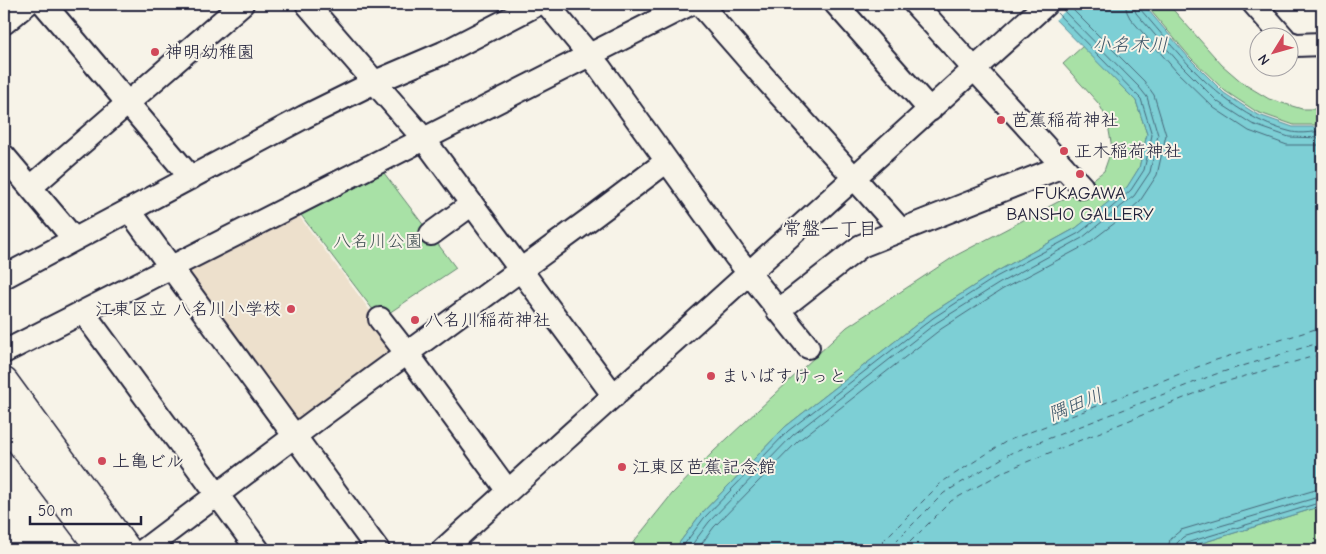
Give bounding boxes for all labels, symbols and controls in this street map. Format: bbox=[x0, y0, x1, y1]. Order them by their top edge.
north arrow bbox=[1248, 28, 1298, 78]
water label: 小名木川 bbox=[1092, 34, 1168, 56]
place label: 神明幼稚園 bbox=[165, 42, 255, 63]
marker: 神明幼稚園 bbox=[149, 46, 161, 58]
text: N bbox=[1254, 51, 1274, 68]
place label: 芭蕉稲荷神社 bbox=[1011, 110, 1119, 131]
marker: 芭蕉稲荷神社 bbox=[995, 114, 1007, 126]
place label: 正木稲荷神社 bbox=[1074, 141, 1182, 162]
marker: 正木稲荷神社 bbox=[1058, 145, 1070, 157]
marker: FUKAGAWA BANSHO GALLERY bbox=[1074, 168, 1086, 180]
place label: FUKAGAWA BANSHO GALLERY bbox=[1006, 183, 1154, 225]
district label: 常盤一丁目 bbox=[782, 218, 878, 240]
park label: 八名川公園 bbox=[333, 231, 423, 252]
place label: 江東区立 八名川小学校 bbox=[95, 299, 281, 320]
marker: 江東区立 八名川小学校 bbox=[285, 303, 297, 315]
place label: 八名川稲荷神社 bbox=[425, 310, 551, 331]
marker: 八名川稲荷神社 bbox=[409, 314, 421, 326]
place label: まいばすけっと bbox=[721, 366, 847, 387]
marker: まいばすけっと bbox=[705, 370, 717, 382]
water label: 隅田川 bbox=[1045, 384, 1106, 426]
place label: 上亀ビル bbox=[112, 451, 184, 472]
marker: 上亀ビル bbox=[96, 455, 108, 467]
place label: 江東区芭蕉記念館 bbox=[632, 457, 776, 478]
marker: 江東区芭蕉記念館 bbox=[616, 461, 628, 473]
scale bar bbox=[30, 494, 141, 526]
text: 50 m bbox=[38, 502, 73, 520]

